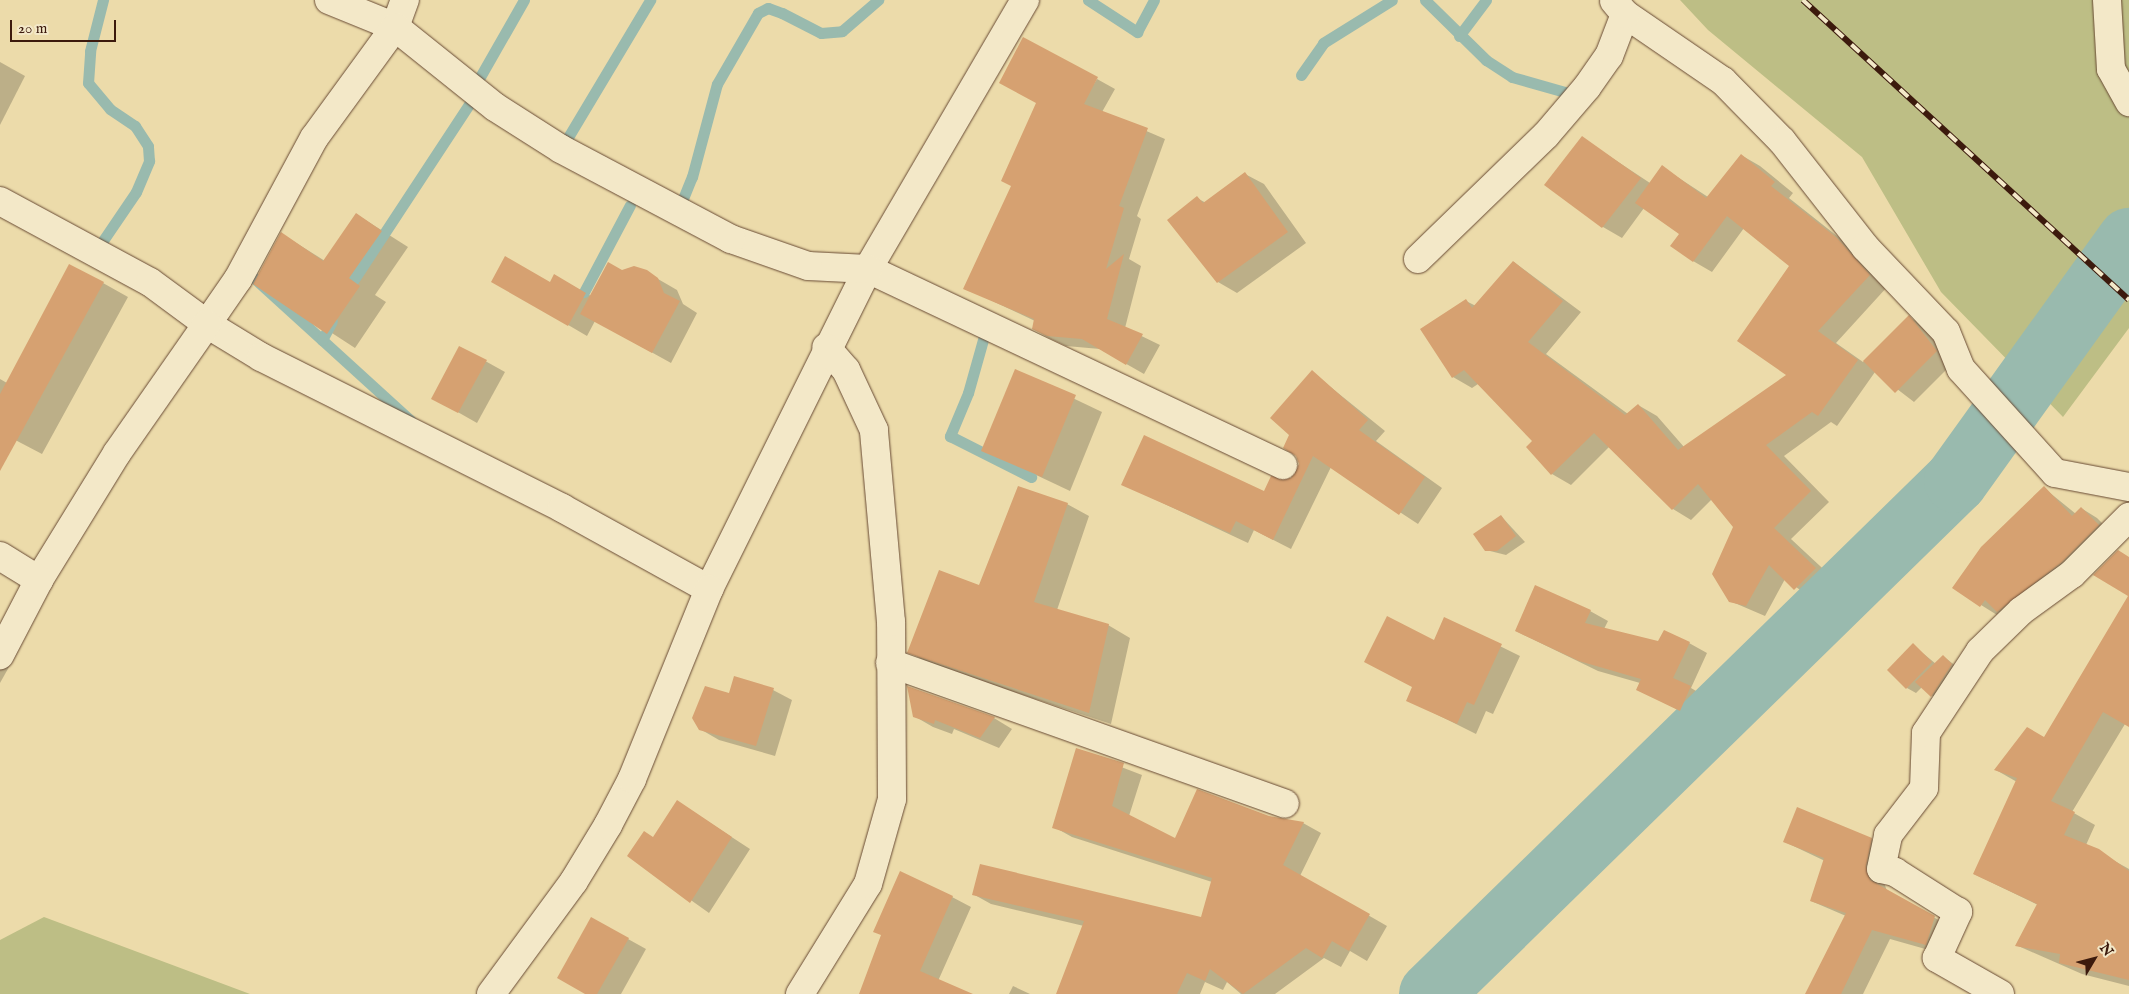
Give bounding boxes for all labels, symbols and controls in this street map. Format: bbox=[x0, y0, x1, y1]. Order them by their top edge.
scale bar bbox=[12, 10, 119, 42]
text: 20 m bbox=[18, 19, 47, 38]
north arrow bbox=[2069, 934, 2119, 984]
text: N bbox=[2095, 940, 2117, 960]

